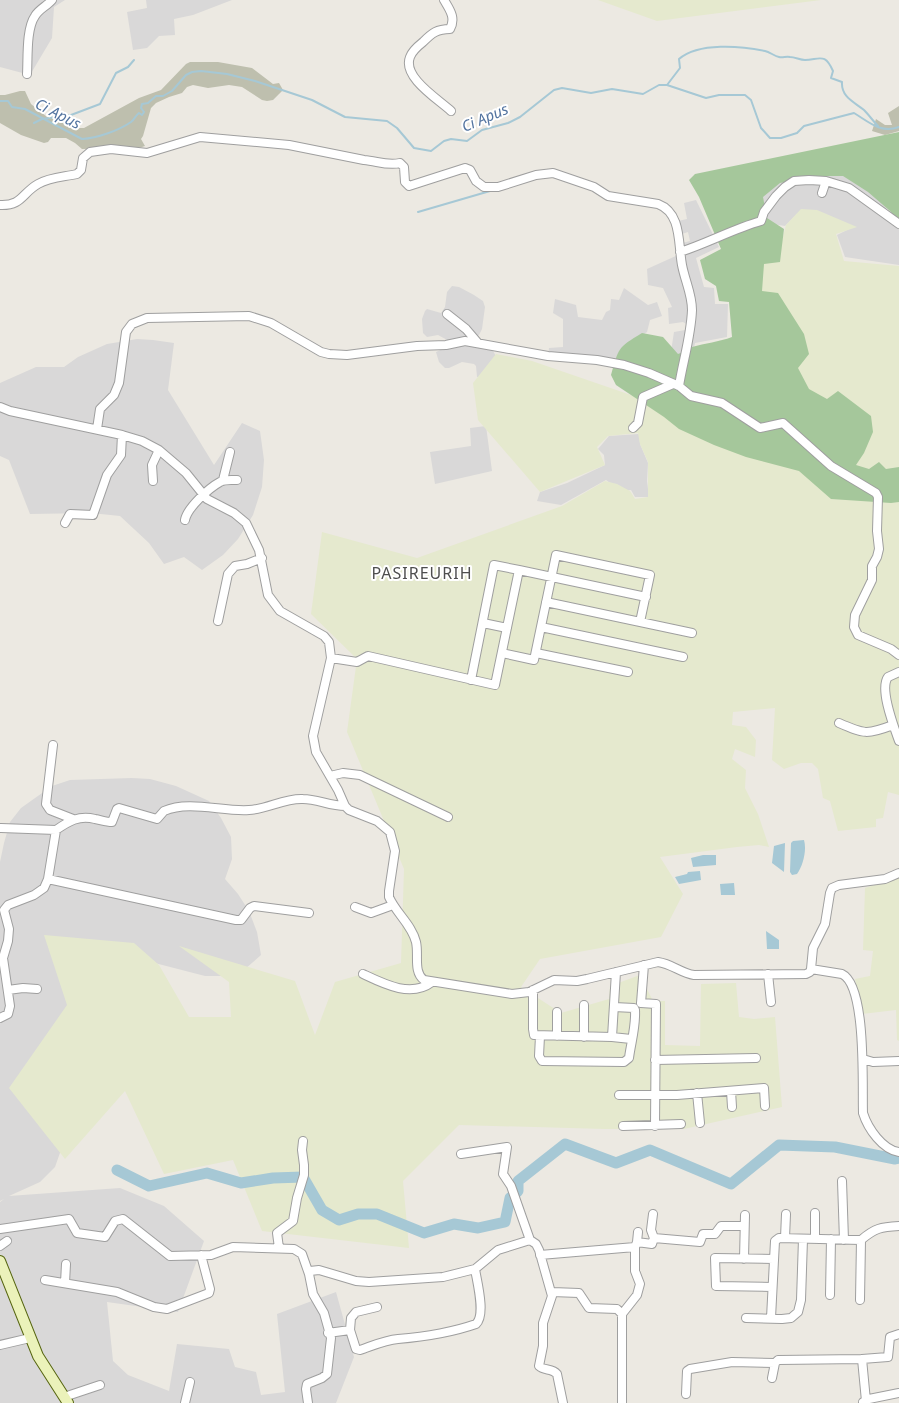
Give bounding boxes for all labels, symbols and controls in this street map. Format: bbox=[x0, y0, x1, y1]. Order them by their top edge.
water label: Ci Apus bbox=[32, 93, 85, 133]
water label: Ci Apus bbox=[458, 98, 511, 136]
district label: PASIREURIH bbox=[371, 562, 473, 584]

